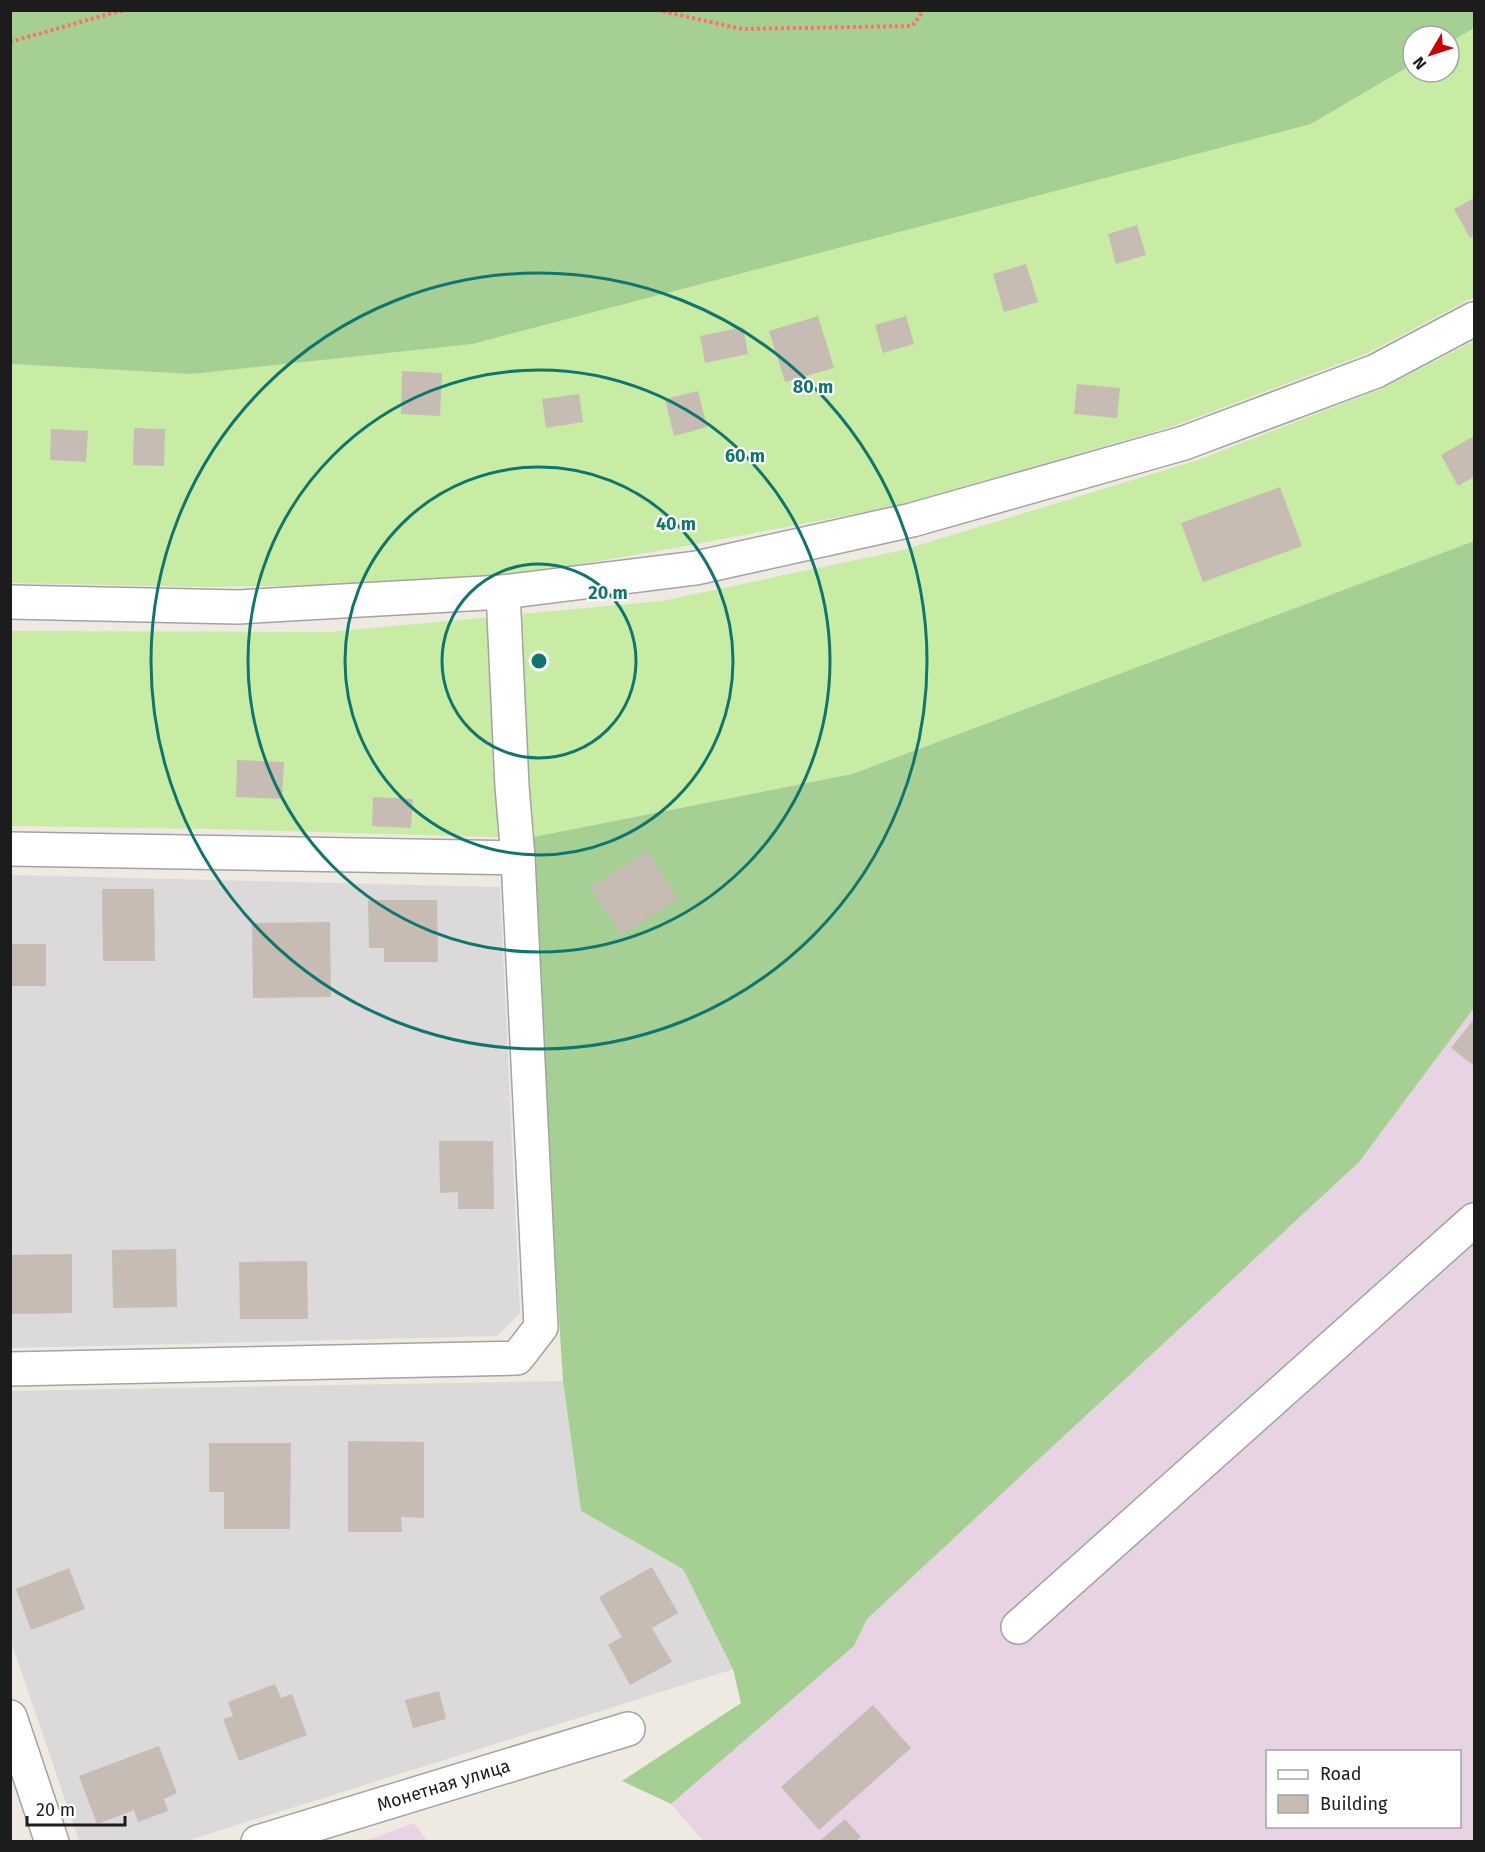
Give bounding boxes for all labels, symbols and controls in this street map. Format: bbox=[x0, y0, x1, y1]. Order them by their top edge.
north arrow bbox=[1401, 24, 1461, 84]
text: N bbox=[1409, 53, 1430, 73]
text: 80 m bbox=[793, 376, 833, 398]
text: 60 m bbox=[725, 445, 765, 467]
text: 40 m bbox=[656, 513, 696, 535]
text: 20 m bbox=[588, 582, 628, 604]
centre of rings bbox=[529, 651, 549, 671]
legend bbox=[1266, 1750, 1461, 1828]
street label: Монетная улица bbox=[374, 1755, 513, 1816]
text: Road bbox=[1320, 1763, 1362, 1785]
scale bar bbox=[27, 1789, 124, 1827]
text: Building bbox=[1320, 1793, 1388, 1815]
text: 20 m bbox=[36, 1799, 75, 1821]

